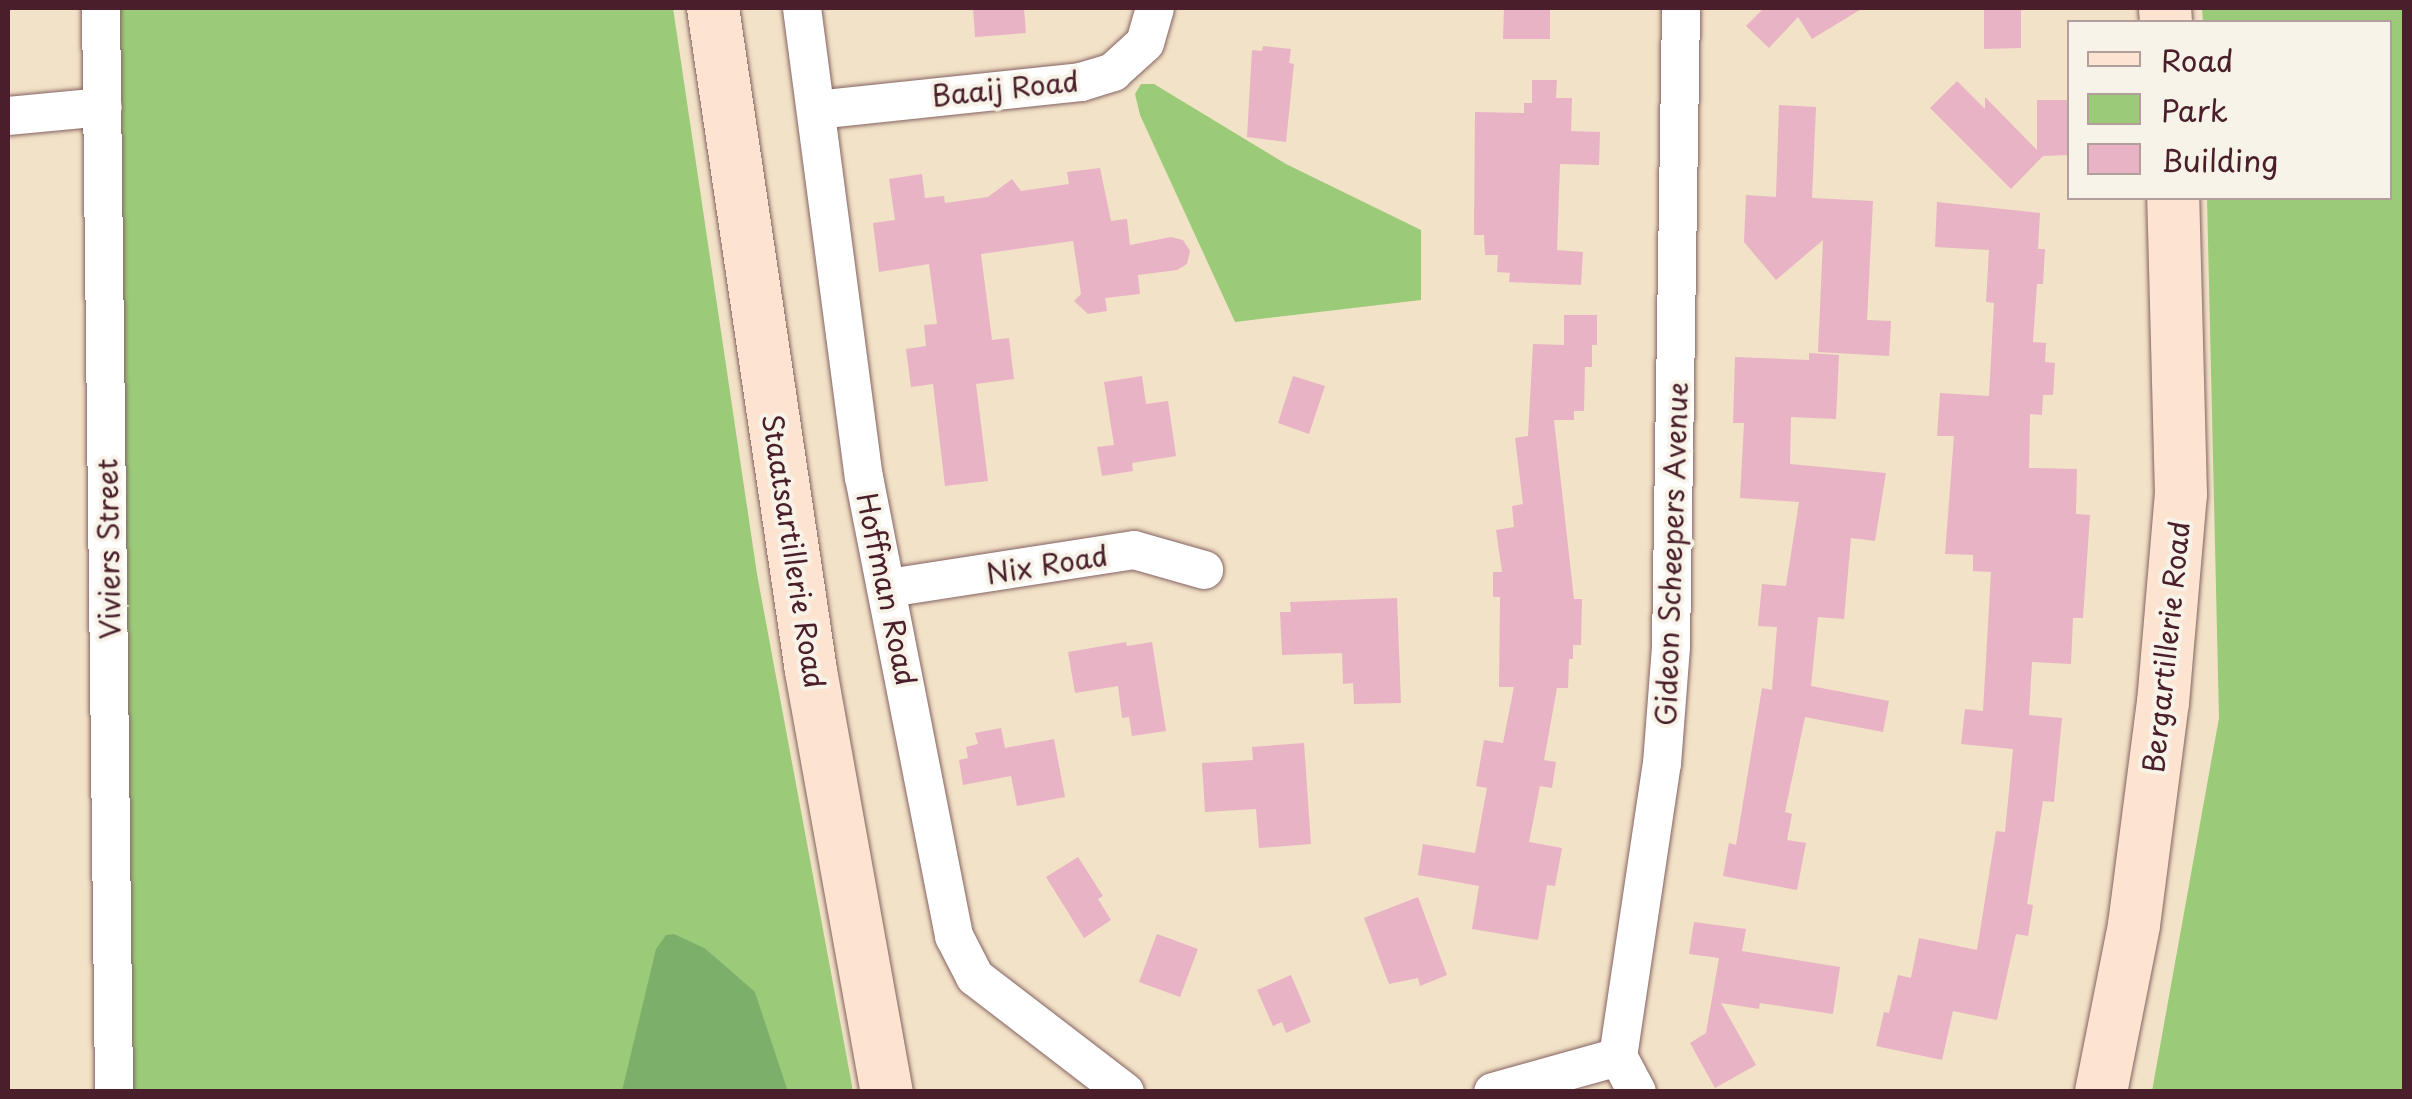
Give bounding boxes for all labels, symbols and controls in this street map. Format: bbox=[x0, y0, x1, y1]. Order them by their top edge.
legend bbox=[2067, 20, 2392, 200]
text: Road bbox=[2161, 37, 2234, 82]
street label: Baaij Road bbox=[930, 64, 1080, 112]
text: Park bbox=[2161, 87, 2228, 132]
text: Building bbox=[2161, 137, 2278, 182]
street label: Gideon Scheepers Avenue bbox=[1648, 383, 1694, 725]
street label: Staatsartillerie Road bbox=[756, 410, 832, 692]
street label: Viviers Street bbox=[90, 458, 126, 640]
street label: Hoffman Road bbox=[850, 490, 924, 688]
street label: Bergartillerie Road bbox=[2136, 518, 2196, 776]
street label: Nix Road bbox=[985, 538, 1109, 590]

